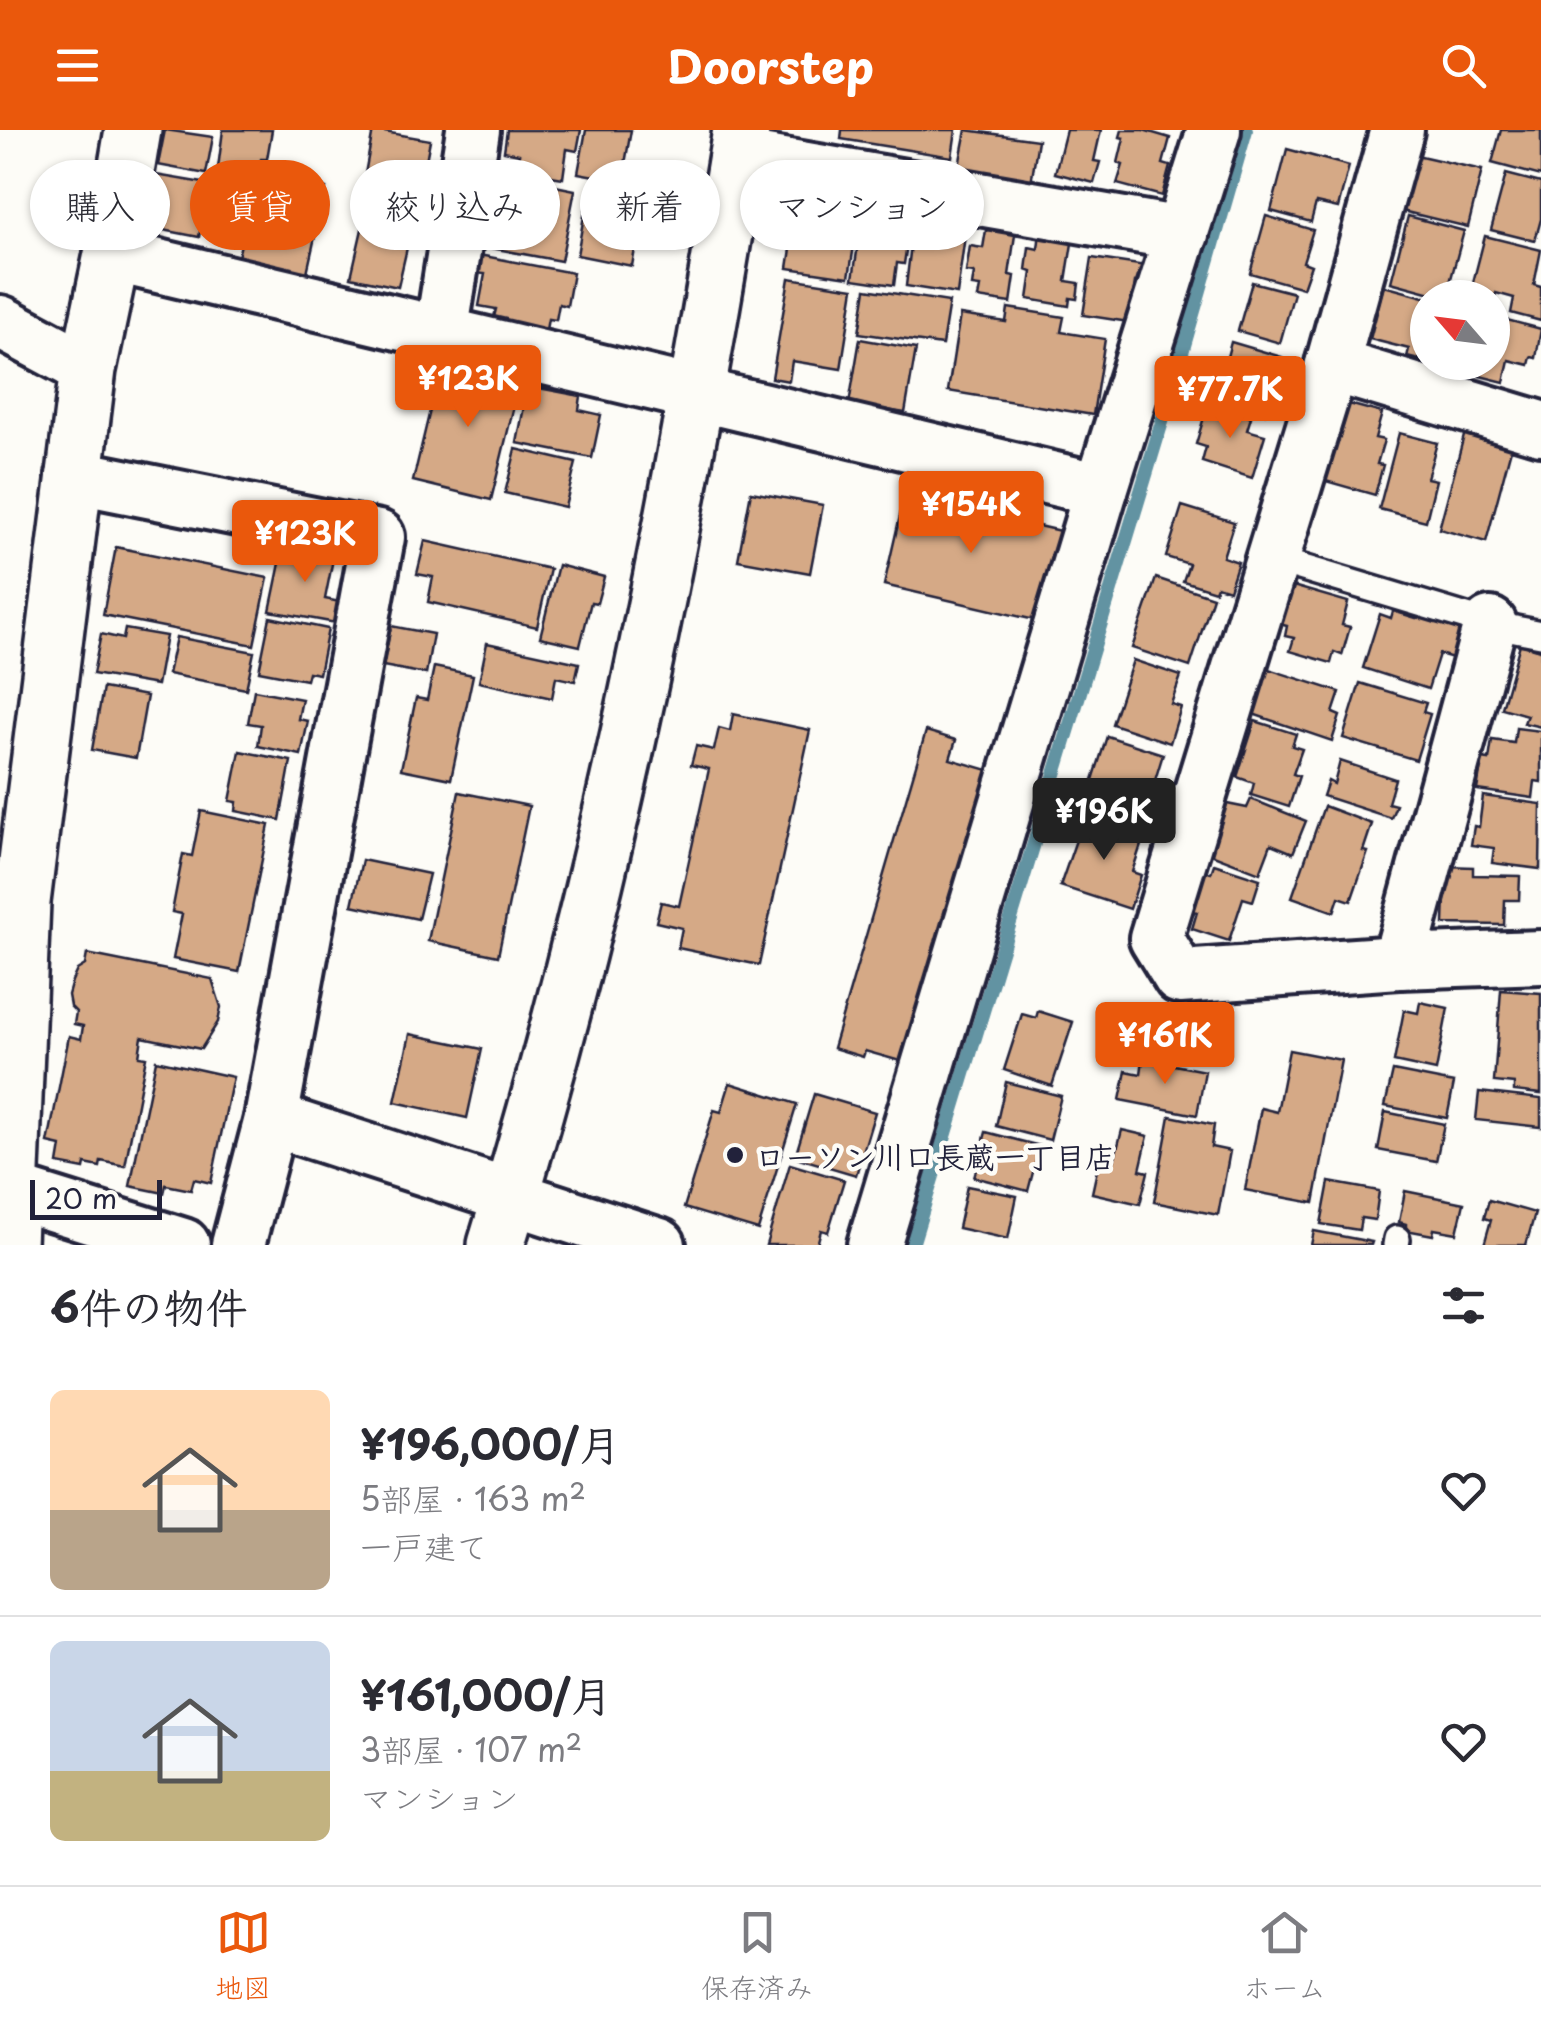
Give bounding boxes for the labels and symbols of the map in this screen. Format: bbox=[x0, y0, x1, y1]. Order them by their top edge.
north arrow bbox=[1410, 280, 1510, 380]
pin: ¥123K bbox=[398, 345, 538, 430]
pin: ¥77.7K bbox=[1149, 356, 1311, 441]
pin: ¥154K bbox=[901, 471, 1041, 556]
pin: ¥123K bbox=[235, 500, 375, 585]
pin: ¥196K bbox=[1034, 778, 1174, 863]
pin: ¥161K bbox=[1095, 1002, 1235, 1087]
place label: ローソン川口長蔵一丁目店 bbox=[755, 1133, 1115, 1178]
marker: ローソン川口長蔵一丁目店 bbox=[724, 1144, 746, 1166]
scale bar bbox=[30, 1175, 162, 1220]

